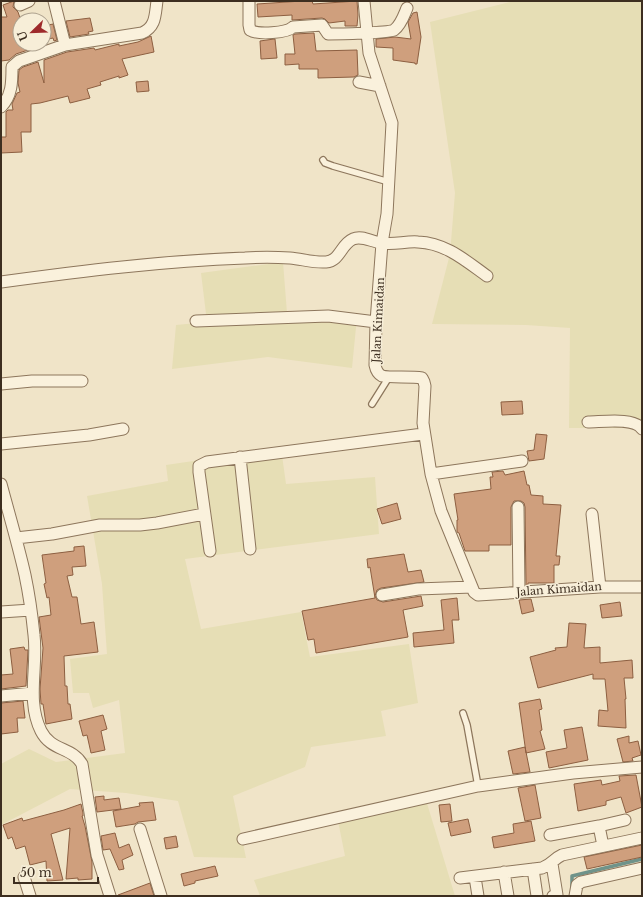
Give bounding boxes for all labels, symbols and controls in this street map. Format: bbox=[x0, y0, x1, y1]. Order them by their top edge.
north arrow bbox=[12, 12, 52, 52]
text: U bbox=[14, 28, 31, 43]
street label: Jalan Kimaidan bbox=[369, 277, 387, 365]
street label: Jalan Kimaidan bbox=[514, 579, 603, 599]
scale bar bbox=[14, 859, 98, 885]
text: 50 m bbox=[20, 865, 52, 880]

